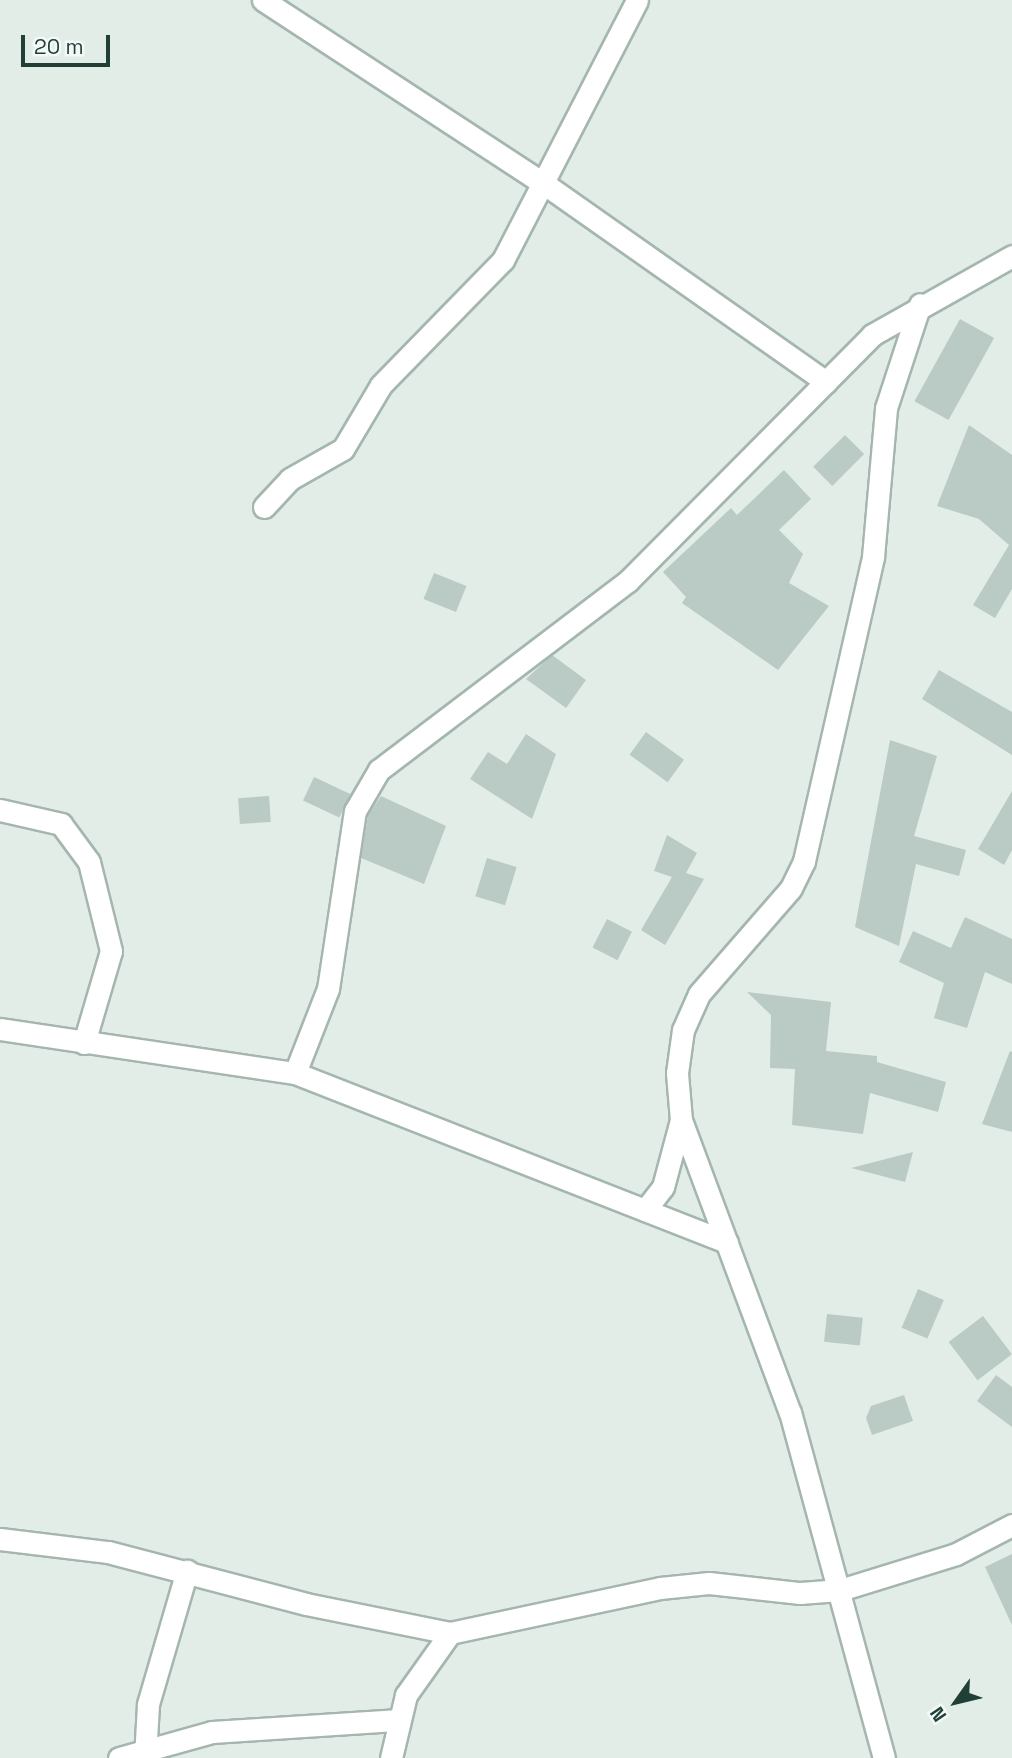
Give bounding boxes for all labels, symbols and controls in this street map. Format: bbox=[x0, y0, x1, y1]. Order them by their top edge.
scale bar bbox=[24, 21, 114, 65]
text: 20 m bbox=[34, 33, 84, 60]
north arrow bbox=[921, 1667, 991, 1737]
text: N bbox=[924, 1702, 952, 1726]

